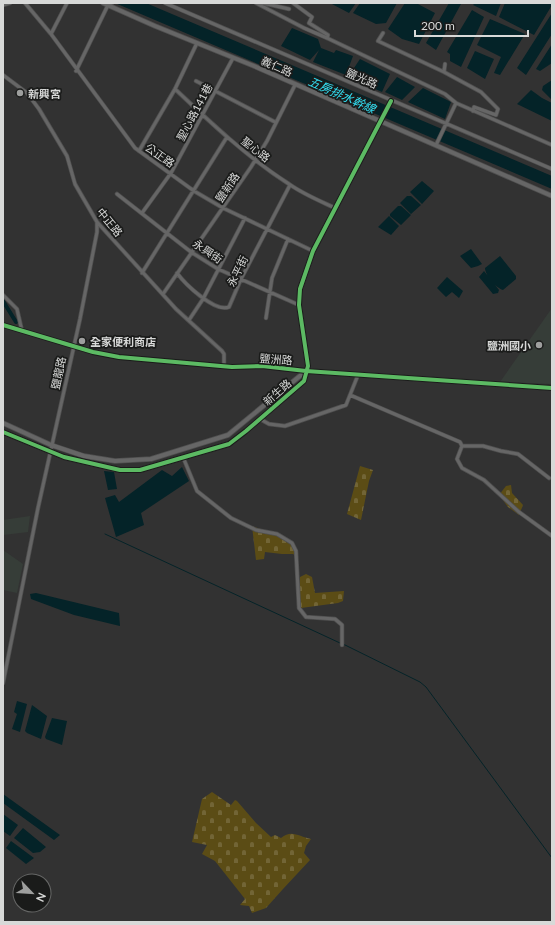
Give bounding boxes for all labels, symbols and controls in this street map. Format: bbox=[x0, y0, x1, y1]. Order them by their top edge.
scale bar bbox=[415, 12, 528, 38]
text: 200 m bbox=[421, 18, 455, 33]
street label: 義仁路 bbox=[259, 53, 295, 79]
street label: 鹽光路 bbox=[344, 65, 380, 91]
water label: 五房排水幹線 bbox=[306, 74, 380, 117]
street label: 聖心路141巷 bbox=[173, 81, 215, 143]
place label: 新興宮 bbox=[28, 87, 61, 100]
marker: 新興宮 bbox=[15, 88, 25, 98]
street label: 聖心路 bbox=[239, 134, 273, 164]
street label: 公正路 bbox=[143, 140, 177, 170]
street label: 鹽新路 bbox=[212, 170, 242, 204]
street label: 中正路 bbox=[95, 205, 125, 239]
street label: 永興街 bbox=[191, 236, 225, 266]
street label: 永平街 bbox=[224, 253, 250, 289]
place label: 全家便利商店 bbox=[90, 335, 156, 348]
marker: 全家便利商店 bbox=[77, 336, 87, 346]
place label: 鹽洲國小 bbox=[487, 339, 531, 352]
marker: 鹽洲國小 bbox=[534, 340, 544, 350]
street label: 鹽洲路 bbox=[259, 351, 293, 367]
street label: 鹽龍路 bbox=[48, 356, 68, 390]
street label: 新生路 bbox=[260, 376, 294, 408]
north arrow bbox=[12, 873, 52, 913]
text: N bbox=[34, 891, 49, 904]

